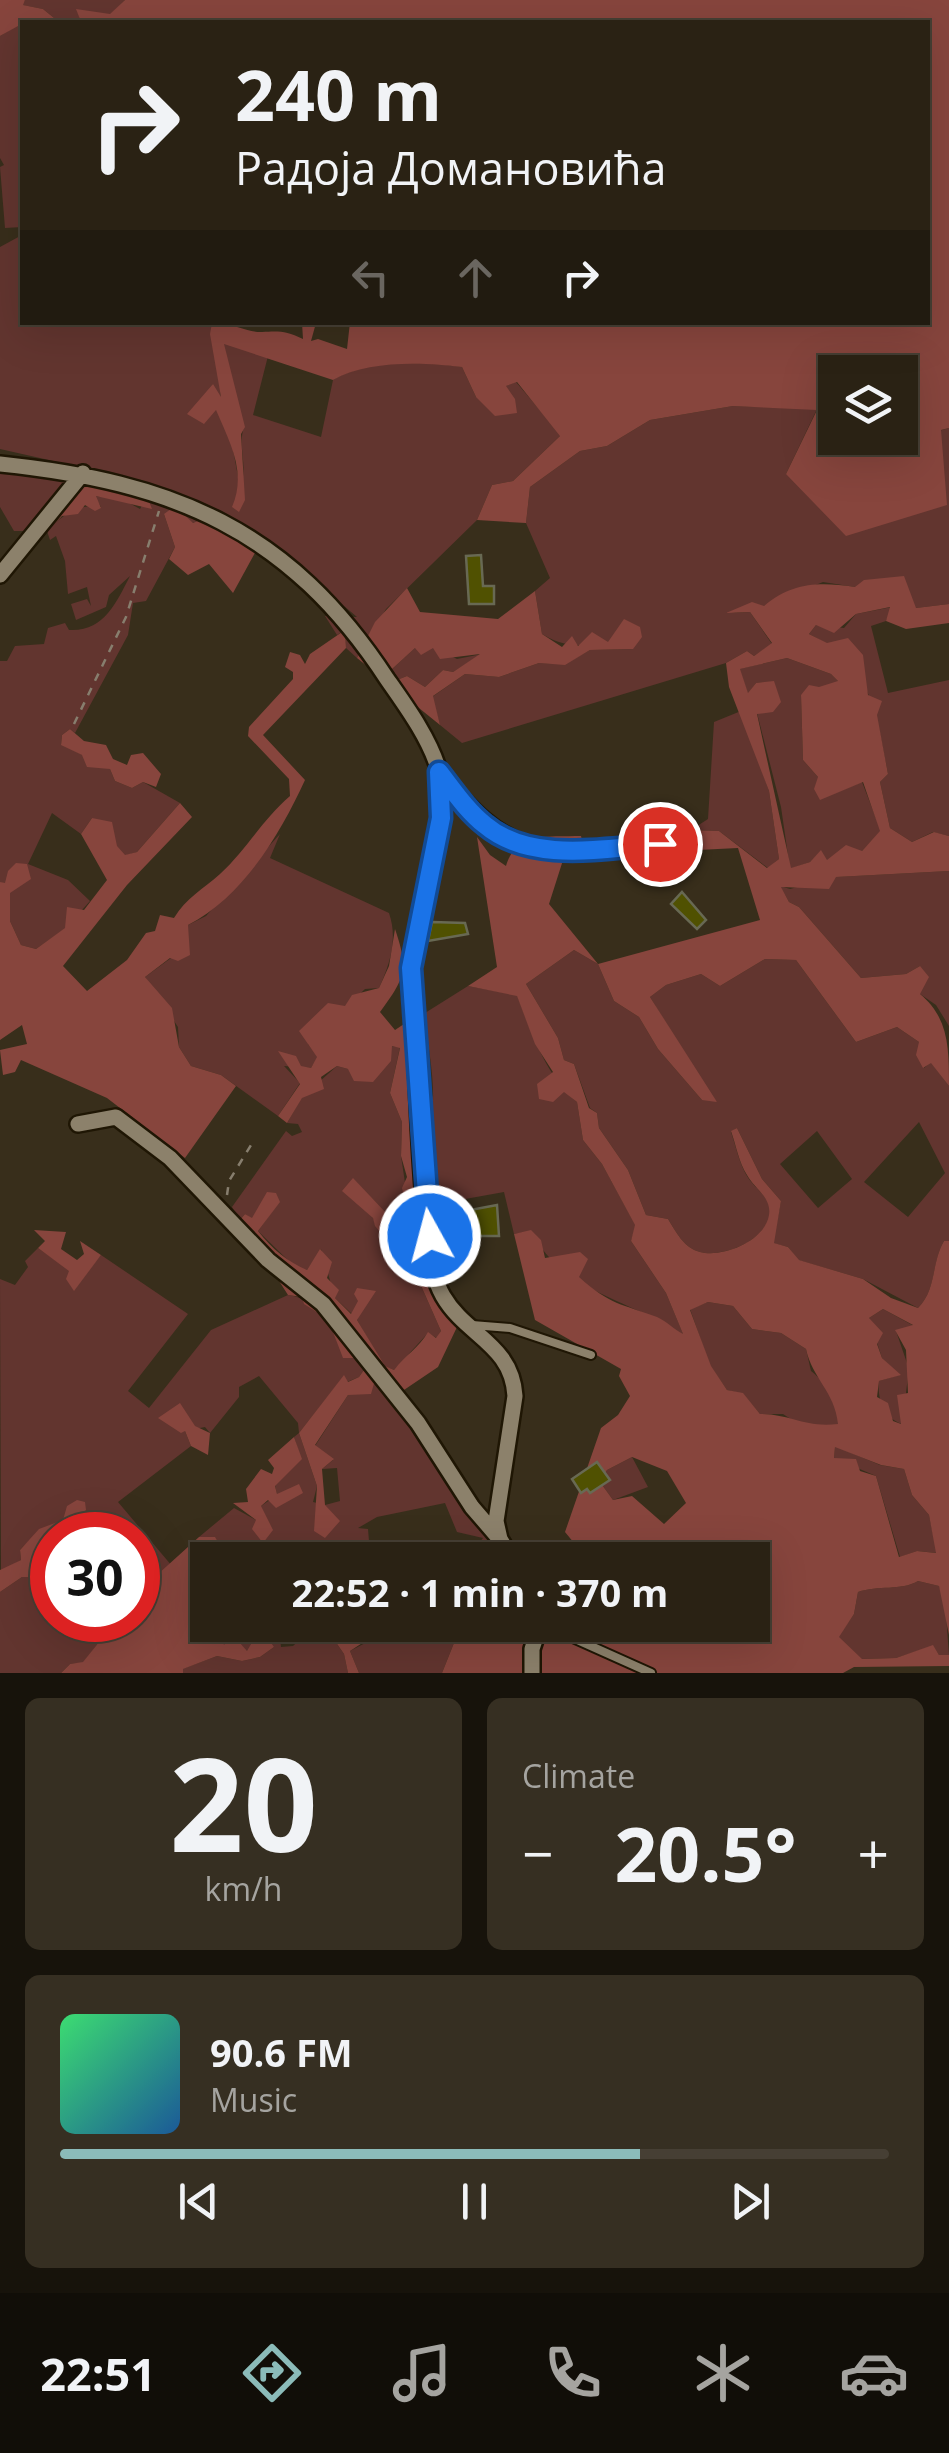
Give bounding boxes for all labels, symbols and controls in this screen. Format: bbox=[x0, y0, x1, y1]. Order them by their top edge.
text: 240 m bbox=[235, 46, 442, 142]
icon: right bbox=[70, 60, 200, 190]
text: Радоја Домановића bbox=[235, 137, 667, 198]
icon: left bbox=[343, 250, 398, 305]
icon: ahead bbox=[448, 250, 503, 305]
icon: right bbox=[553, 250, 608, 305]
map controls bbox=[818, 355, 918, 455]
button: layers bbox=[818, 355, 918, 455]
pin bbox=[618, 802, 703, 887]
icon: arrive bbox=[633, 817, 688, 872]
position arrow bbox=[378, 1184, 482, 1288]
speed limit sign: 30 bbox=[30, 1512, 160, 1642]
text: 22:52 · 1 min · 370 m bbox=[292, 1566, 668, 1618]
text: 20 bbox=[169, 1713, 318, 1890]
text: Climate bbox=[522, 1754, 635, 1797]
text: 20.5° bbox=[614, 1802, 797, 1904]
text: − bbox=[522, 1815, 553, 1890]
text: + bbox=[858, 1815, 889, 1890]
text: km/h bbox=[205, 1867, 282, 1910]
text: 90.6 FM bbox=[210, 2026, 353, 2078]
text: Music bbox=[210, 2078, 297, 2121]
icon: previous bbox=[171, 2174, 226, 2229]
icon: pause bbox=[447, 2174, 502, 2229]
icon: next bbox=[723, 2174, 778, 2229]
icon: directions bbox=[237, 2338, 307, 2408]
icon: music bbox=[387, 2338, 457, 2408]
icon: phone bbox=[538, 2338, 608, 2408]
icon: climate bbox=[688, 2338, 758, 2408]
icon: car bbox=[839, 2338, 909, 2408]
text: 22:51 bbox=[40, 2343, 156, 2404]

